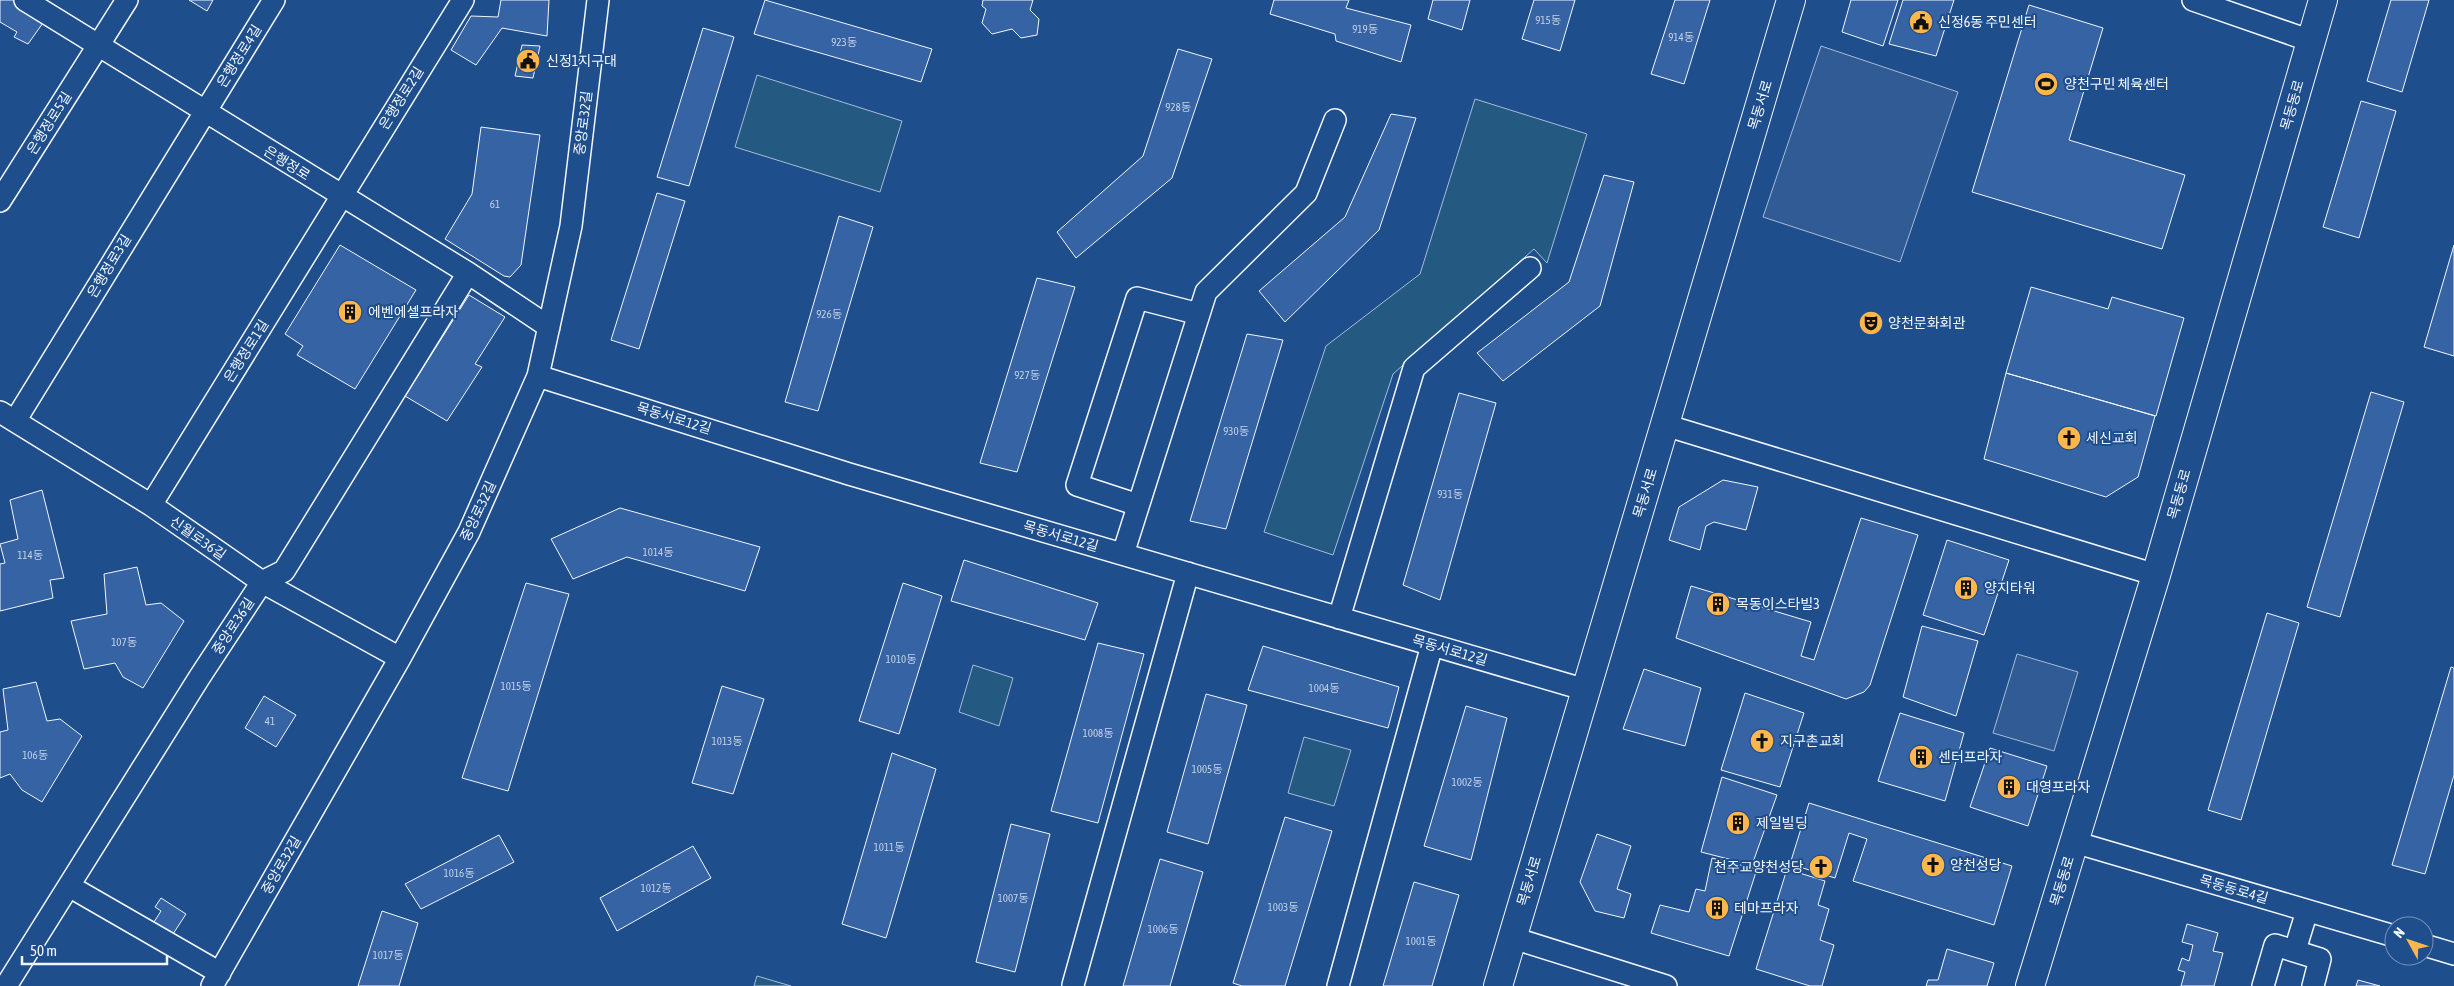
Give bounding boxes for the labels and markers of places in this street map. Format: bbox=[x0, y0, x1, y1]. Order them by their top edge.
public building icon: 신정6동 주민센터 bbox=[1908, 9, 1934, 35]
place label: 신정6동 주민센터 bbox=[1938, 14, 2037, 30]
public building icon: 신정1지구대 bbox=[515, 48, 541, 74]
place label: 신정1지구대 bbox=[546, 53, 617, 69]
sports icon: 양천구민 체육센터 bbox=[2033, 71, 2059, 97]
place label: 양천구민 체육센터 bbox=[2064, 76, 2169, 92]
building icon: 에벤에셀프라자 bbox=[337, 299, 363, 325]
place label: 에벤에셀프라자 bbox=[368, 304, 458, 320]
theatre icon: 양천문화회관 bbox=[1858, 310, 1884, 336]
place label: 양천문화회관 bbox=[1888, 315, 1965, 331]
church icon: 세신교회 bbox=[2056, 425, 2082, 451]
place label: 세신교회 bbox=[2086, 430, 2138, 446]
building icon: 양지타워 bbox=[1953, 575, 1979, 601]
place label: 양지타워 bbox=[1984, 580, 2036, 596]
building icon: 목동이스타빌3 bbox=[1705, 591, 1731, 617]
place label: 목동이스타빌3 bbox=[1736, 596, 1820, 612]
church icon: 지구촌교회 bbox=[1749, 728, 1775, 754]
place label: 지구촌교회 bbox=[1780, 733, 1844, 749]
building icon: 센터프라자 bbox=[1908, 744, 1934, 770]
place label: 센터프라자 bbox=[1938, 749, 2003, 765]
building icon: 대영프라자 bbox=[1996, 774, 2022, 800]
place label: 대영프라자 bbox=[2026, 779, 2091, 795]
building icon: 제일빌딩 bbox=[1725, 810, 1751, 836]
place label: 제일빌딩 bbox=[1756, 815, 1808, 831]
church icon: 양천성당 bbox=[1920, 852, 1946, 878]
church icon: 천주교양천성당 bbox=[1808, 854, 1834, 880]
place label: 양천성당 bbox=[1950, 857, 2002, 873]
place label: 천주교양천성당 bbox=[1714, 859, 1804, 875]
building icon: 테마프라자 bbox=[1704, 895, 1730, 921]
place label: 테마프라자 bbox=[1734, 900, 1799, 916]

